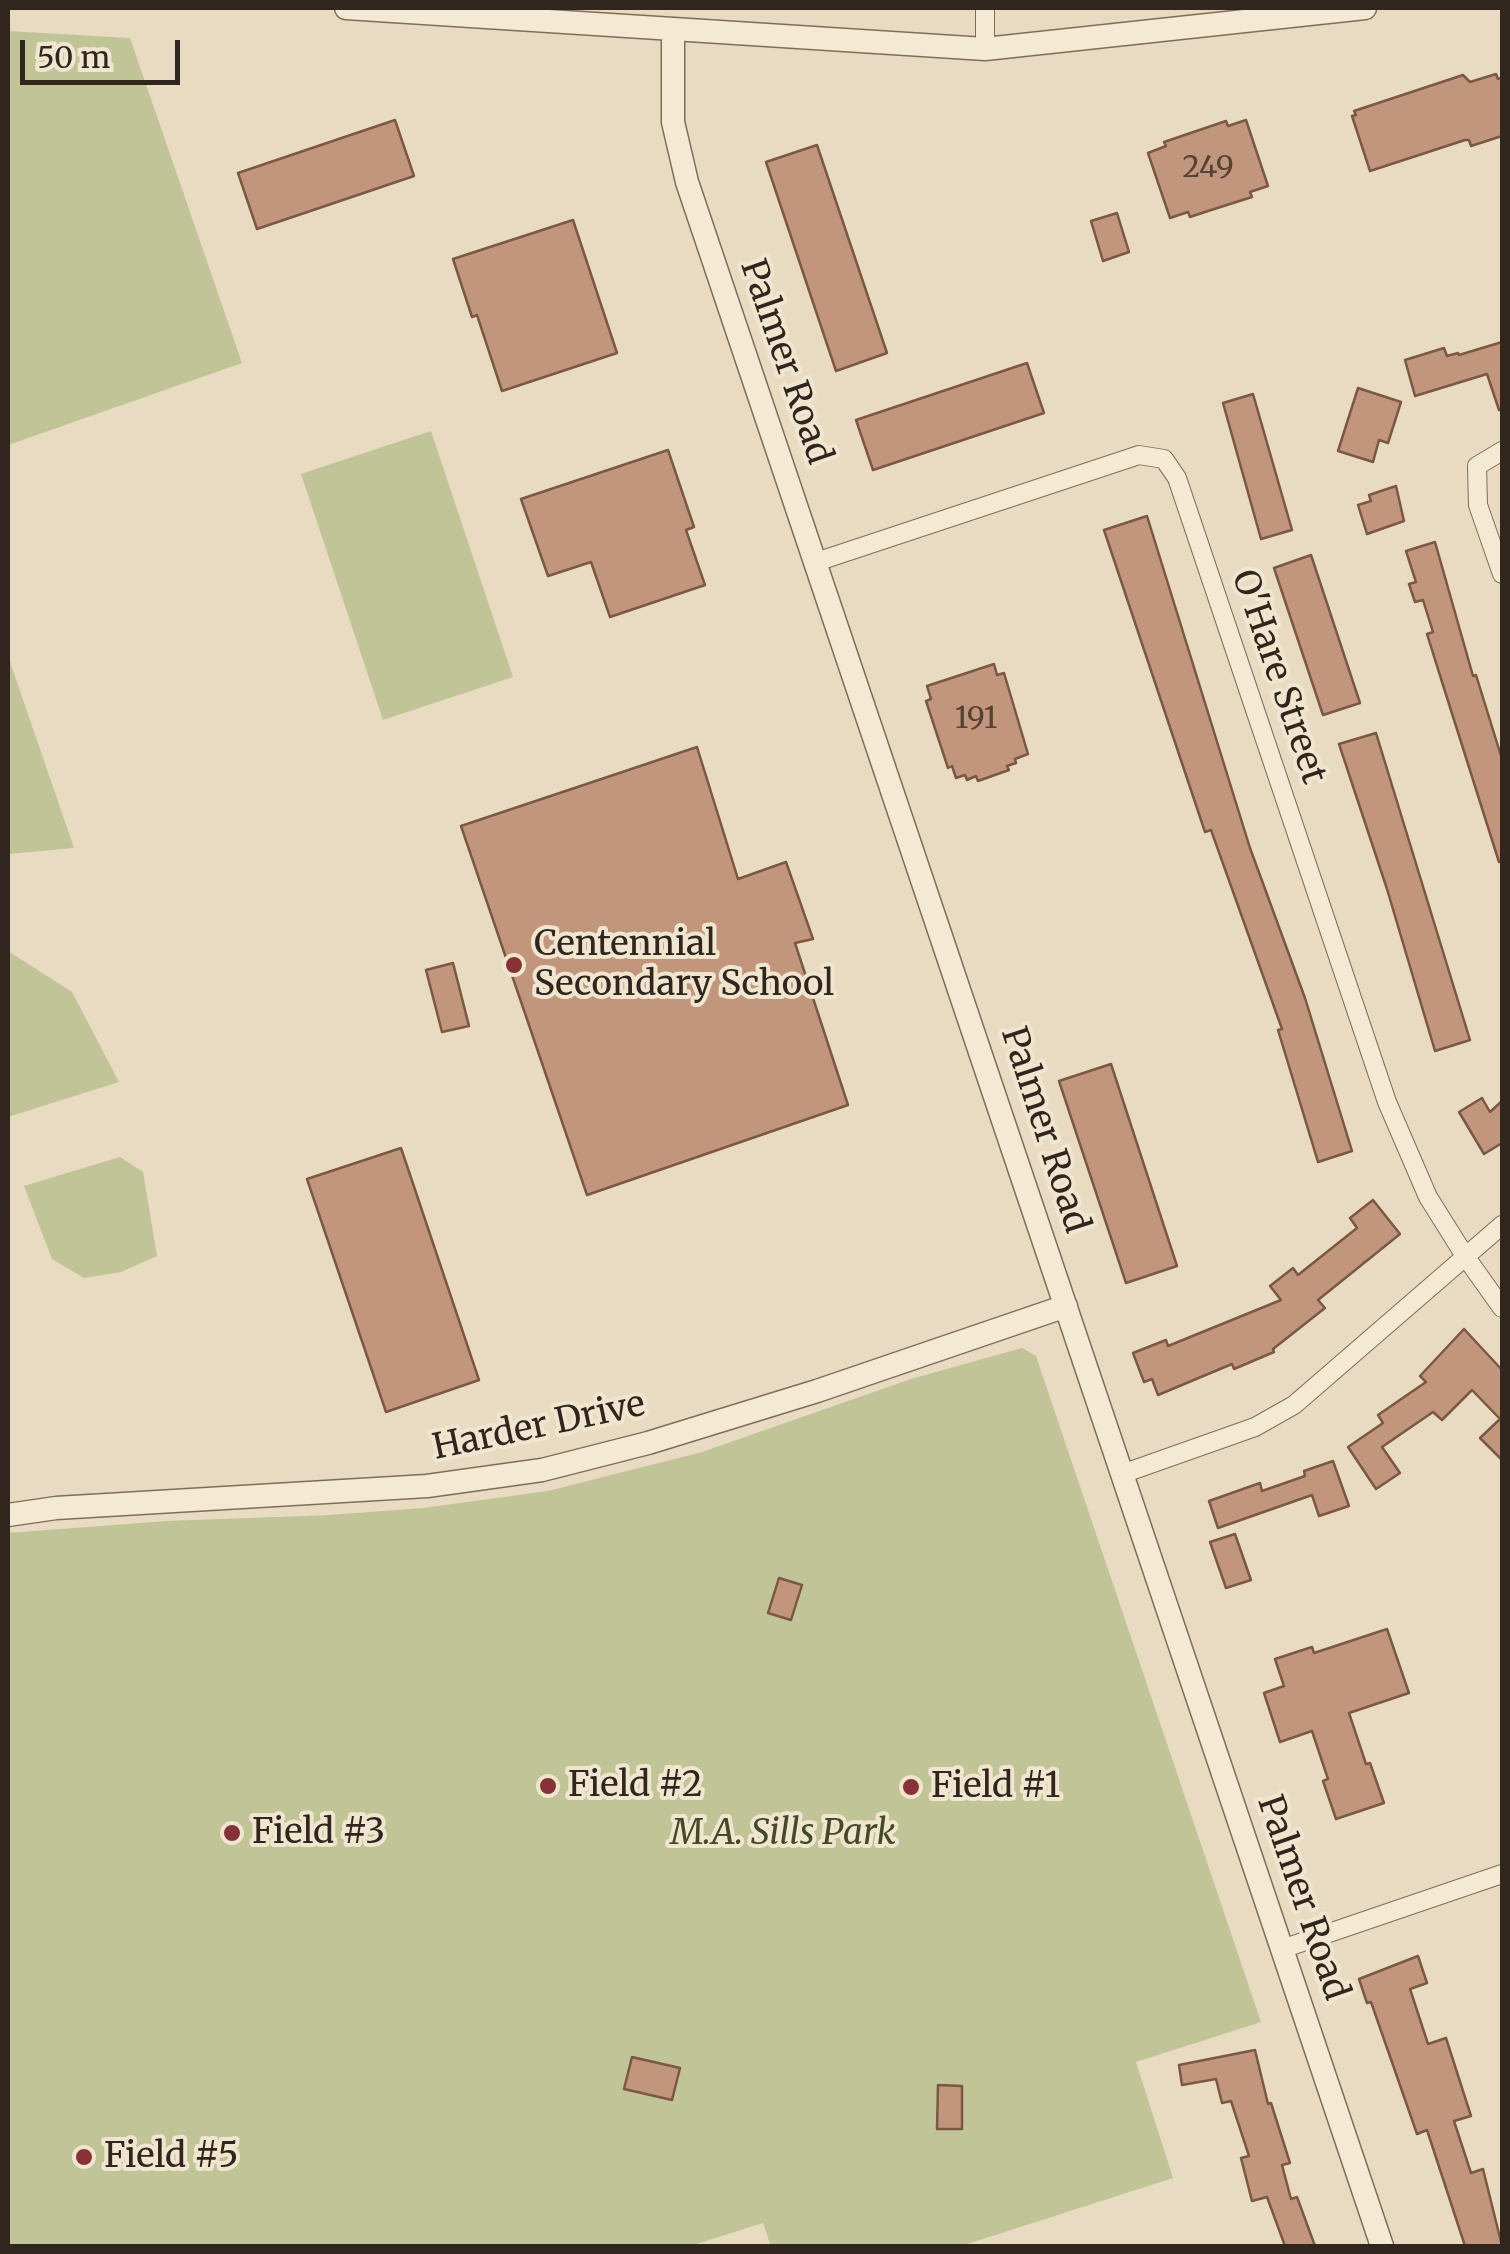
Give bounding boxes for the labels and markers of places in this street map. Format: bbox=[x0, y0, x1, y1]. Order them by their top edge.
place label: Centennial Secondary School bbox=[534, 924, 834, 1006]
marker: Centennial Secondary School bbox=[503, 954, 525, 976]
place label: Field #2 bbox=[568, 1765, 703, 1807]
place label: Field #1 bbox=[931, 1766, 1060, 1808]
marker: Field #2 bbox=[537, 1775, 559, 1797]
marker: Field #1 bbox=[900, 1776, 922, 1798]
place label: Field #3 bbox=[252, 1812, 385, 1854]
marker: Field #3 bbox=[221, 1822, 243, 1844]
place label: Field #5 bbox=[104, 2136, 238, 2178]
marker: Field #5 bbox=[73, 2146, 95, 2168]

